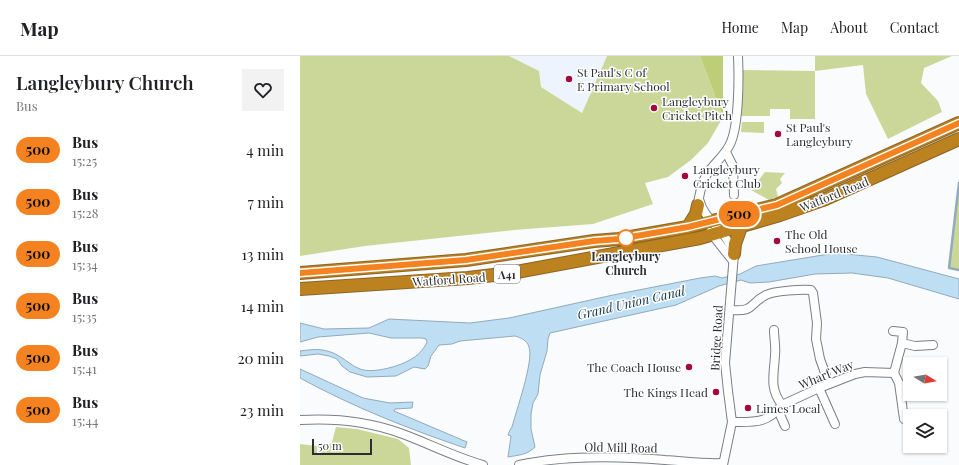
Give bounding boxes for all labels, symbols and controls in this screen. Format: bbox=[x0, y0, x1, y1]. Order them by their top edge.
text: Map bbox=[20, 15, 59, 41]
text: Home bbox=[721, 18, 759, 37]
text: Map bbox=[781, 18, 808, 37]
text: About bbox=[830, 18, 868, 37]
text: Contact bbox=[890, 18, 939, 37]
place label: St Paul's C of E Primary School bbox=[577, 64, 670, 94]
text: Langleybury Church bbox=[16, 69, 194, 95]
button: heart bbox=[242, 69, 284, 111]
marker: St Paul's C of E Primary School bbox=[564, 74, 574, 84]
place label: Langleybury Cricket Pitch bbox=[662, 93, 732, 123]
text: Bus bbox=[16, 97, 37, 114]
marker: Langleybury Cricket Pitch bbox=[649, 103, 659, 113]
place label: St Paul's Langleybury bbox=[786, 119, 853, 149]
marker: St Paul's Langleybury bbox=[773, 129, 783, 139]
text: Bus bbox=[72, 132, 98, 152]
text: 500 bbox=[26, 140, 50, 159]
text: 4 min bbox=[246, 140, 284, 160]
text: 15:25 bbox=[72, 152, 97, 169]
place label: Langleybury Cricket Club bbox=[693, 161, 761, 191]
marker: Langleybury Cricket Club bbox=[680, 171, 690, 181]
street label: Watford Road bbox=[796, 173, 871, 216]
text: Bus bbox=[72, 184, 98, 204]
text: 500 bbox=[26, 192, 50, 211]
text: 7 min bbox=[248, 192, 284, 212]
line badge: 500 bbox=[716, 201, 762, 227]
text: 15:28 bbox=[72, 204, 99, 221]
text: 500 bbox=[727, 204, 751, 223]
place label: The Old School House bbox=[785, 226, 858, 256]
marker: Langleybury Church bbox=[617, 229, 635, 247]
text: Bus bbox=[72, 236, 98, 256]
marker: The Old School House bbox=[772, 236, 782, 246]
text: 500 bbox=[26, 244, 50, 263]
text: 13 min bbox=[242, 244, 284, 264]
place label: Langleybury Church bbox=[591, 248, 661, 278]
text: 15:34 bbox=[72, 256, 98, 273]
road number: A41 bbox=[494, 265, 520, 283]
street label: Watford Road bbox=[411, 268, 486, 290]
water label: Grand Union Canal bbox=[575, 281, 688, 323]
text: Bus bbox=[72, 288, 98, 308]
text: 500 bbox=[26, 296, 50, 315]
text: 14 min bbox=[241, 296, 284, 316]
street label: Bridge Road bbox=[706, 305, 726, 371]
text: 15:35 bbox=[72, 308, 97, 325]
text: Bus bbox=[72, 340, 98, 360]
text: 500 bbox=[26, 348, 50, 367]
text: 20 min bbox=[237, 348, 284, 368]
street label: Wharf Way bbox=[795, 356, 856, 393]
north arrow bbox=[903, 357, 947, 401]
map controls bbox=[903, 357, 947, 453]
place label: The Coach House bbox=[587, 359, 681, 375]
text: 15:41 bbox=[72, 360, 97, 377]
marker: The Coach House bbox=[684, 362, 694, 372]
place label: The Kings Head bbox=[624, 384, 708, 400]
marker: The Kings Head bbox=[711, 387, 721, 397]
text: Bus bbox=[72, 392, 98, 412]
text: 500 bbox=[26, 400, 50, 419]
text: 23 min bbox=[240, 400, 284, 420]
place label: Limes Local bbox=[756, 400, 821, 416]
marker: Limes Local bbox=[743, 403, 753, 413]
button: layers bbox=[903, 409, 947, 453]
text: 15:44 bbox=[72, 412, 98, 429]
scale bar bbox=[312, 437, 372, 456]
text: 50 m bbox=[318, 438, 342, 453]
street label: Old Mill Road bbox=[584, 438, 658, 456]

